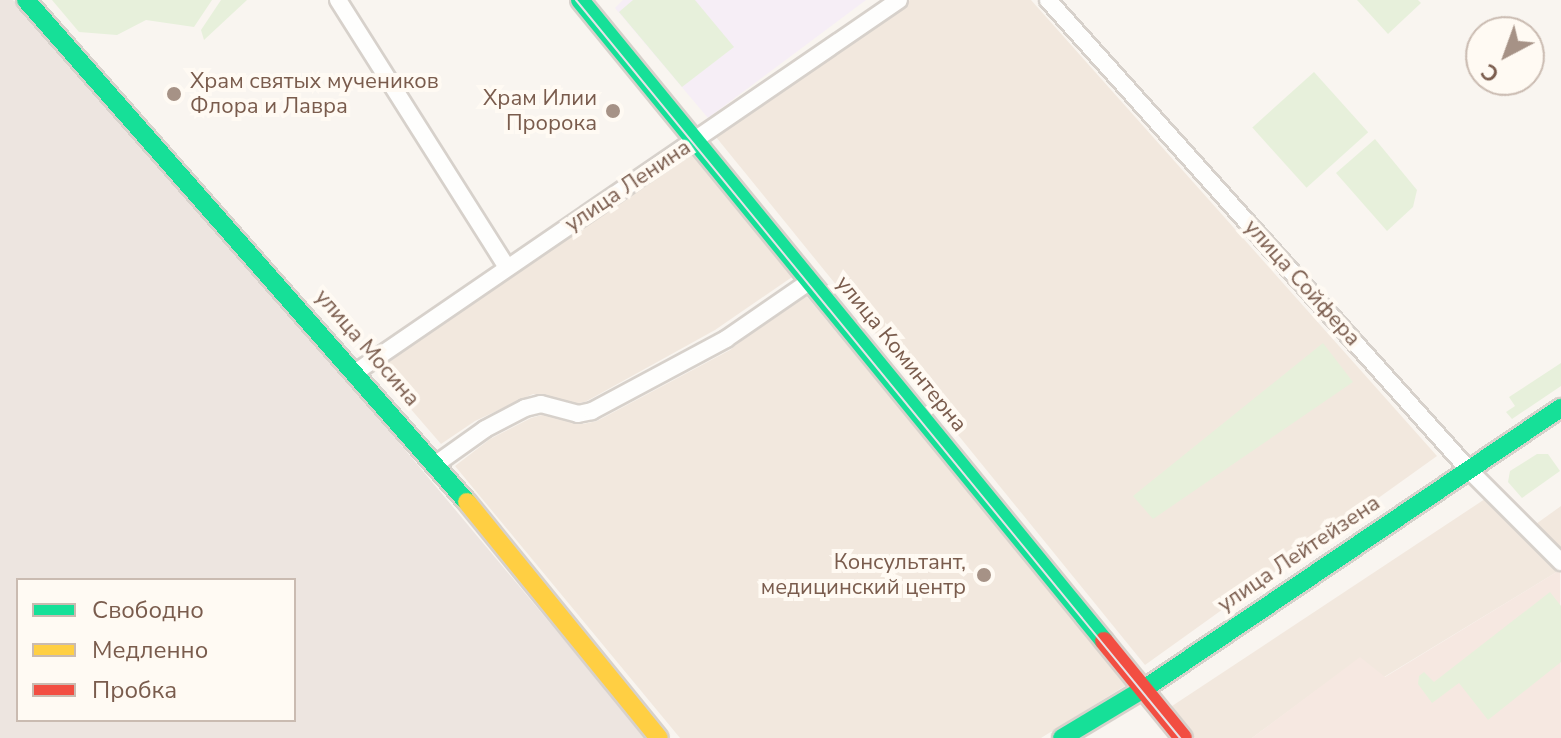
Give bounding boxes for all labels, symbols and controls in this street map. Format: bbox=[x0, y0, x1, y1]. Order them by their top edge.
north arrow bbox=[1465, 16, 1545, 96]
text: С bbox=[1475, 56, 1506, 89]
place label: Храм святых мучеников Флора и Лавра bbox=[190, 68, 439, 120]
marker: Храм святых мучеников Флора и Лавра bbox=[165, 85, 183, 103]
place label: Храм Илии Пророка bbox=[483, 85, 597, 136]
marker: Храм Илии Пророка bbox=[604, 102, 622, 120]
street label: улица Ленина bbox=[560, 134, 696, 238]
street label: улица Сойфера bbox=[1238, 214, 1366, 352]
street label: улица Коминтерна bbox=[830, 271, 972, 437]
street label: улица Мосина bbox=[309, 284, 425, 412]
street label: улица Лейтейзена bbox=[1213, 490, 1385, 618]
place label: Консультант, медицинский центр bbox=[761, 549, 966, 600]
marker: Консультант, медицинский центр bbox=[973, 564, 995, 586]
legend bbox=[16, 578, 296, 722]
text: Свободно bbox=[92, 594, 204, 626]
text: Медленно bbox=[92, 634, 208, 666]
text: Пробка bbox=[92, 674, 177, 706]

